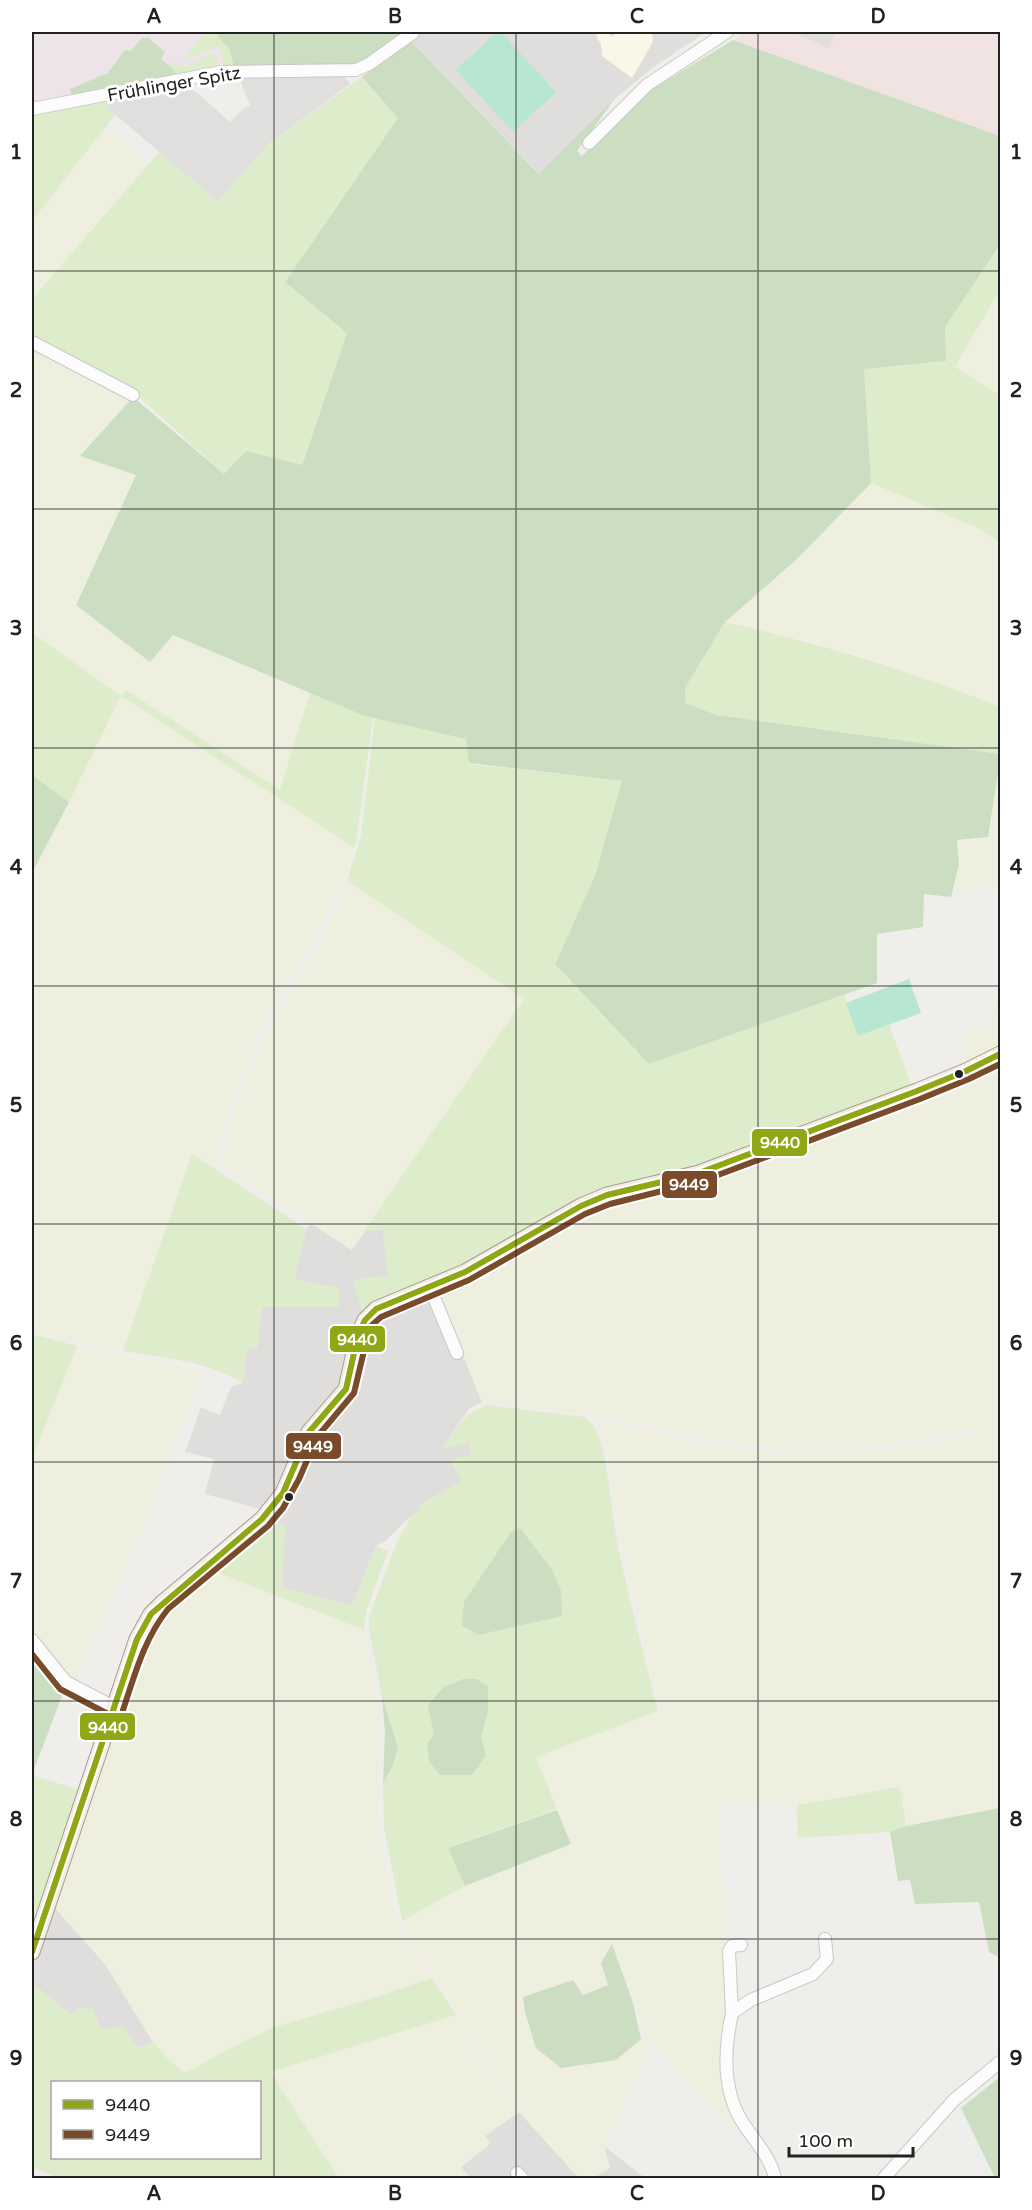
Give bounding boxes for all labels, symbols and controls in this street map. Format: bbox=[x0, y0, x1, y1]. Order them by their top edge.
text: A bbox=[147, 5, 162, 29]
text: B bbox=[388, 5, 402, 29]
text: C bbox=[630, 5, 644, 29]
text: D bbox=[870, 5, 886, 29]
street label: Frühlinger Spitz bbox=[106, 61, 242, 107]
text: 1 bbox=[10, 141, 22, 165]
text: 1 bbox=[1010, 141, 1022, 165]
text: 2 bbox=[10, 379, 22, 403]
text: 2 bbox=[1010, 379, 1022, 403]
text: 3 bbox=[10, 617, 22, 641]
text: 3 bbox=[1010, 617, 1022, 641]
text: 4 bbox=[10, 856, 23, 880]
text: 4 bbox=[1010, 856, 1023, 880]
unlabelled marker bbox=[953, 1068, 965, 1080]
text: 5 bbox=[10, 1094, 22, 1118]
text: 5 bbox=[1010, 1094, 1022, 1118]
line badge: 9440 bbox=[751, 1128, 808, 1157]
text: 9440 bbox=[760, 1133, 800, 1153]
line badge: 9449 bbox=[661, 1170, 718, 1199]
text: 9449 bbox=[669, 1175, 709, 1195]
line badge: 9440 bbox=[329, 1325, 386, 1353]
text: 9440 bbox=[337, 1330, 377, 1350]
text: 6 bbox=[10, 1332, 22, 1356]
text: 6 bbox=[1010, 1332, 1022, 1356]
line badge: 9449 bbox=[285, 1432, 342, 1460]
text: 9449 bbox=[293, 1437, 333, 1457]
unlabelled marker bbox=[283, 1491, 295, 1503]
text: 7 bbox=[10, 1570, 22, 1594]
text: 7 bbox=[1010, 1570, 1022, 1594]
line badge: 9440 bbox=[79, 1712, 136, 1741]
text: 9440 bbox=[88, 1718, 128, 1738]
text: 8 bbox=[10, 1808, 22, 1832]
text: 8 bbox=[1010, 1808, 1022, 1832]
text: 9 bbox=[10, 2047, 22, 2071]
text: 9 bbox=[1010, 2047, 1022, 2071]
legend bbox=[51, 2081, 261, 2159]
text: 9440 bbox=[105, 2094, 150, 2116]
scale bar bbox=[789, 2120, 914, 2158]
text: 9449 bbox=[105, 2124, 150, 2146]
text: 100 m bbox=[798, 2130, 853, 2152]
text: A bbox=[147, 2182, 162, 2206]
text: B bbox=[388, 2182, 402, 2206]
text: C bbox=[630, 2182, 644, 2206]
text: D bbox=[870, 2182, 886, 2206]

